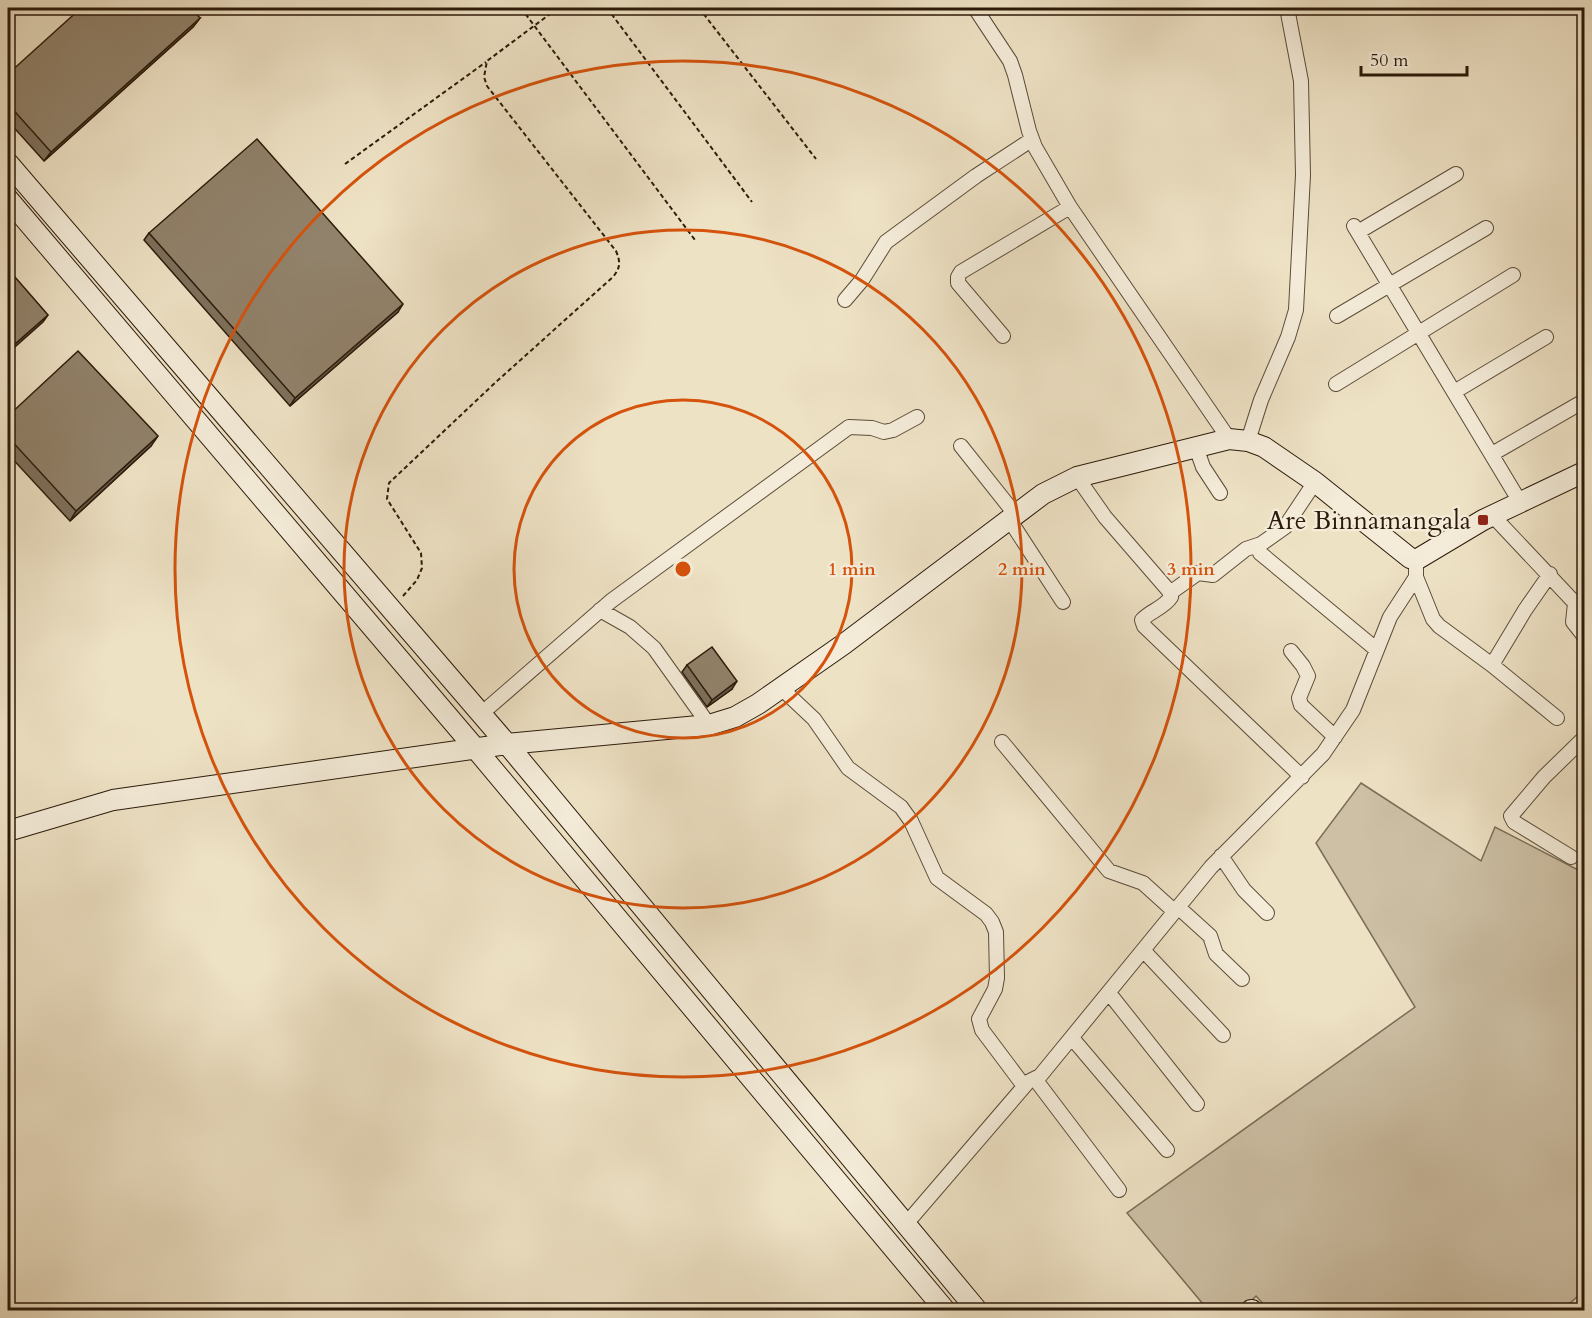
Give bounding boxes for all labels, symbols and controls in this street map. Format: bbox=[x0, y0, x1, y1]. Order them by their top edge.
scale bar bbox=[1361, 39, 1468, 77]
text: 50 m bbox=[1370, 48, 1409, 73]
place label: Are Binnamangala bbox=[1267, 503, 1471, 538]
marker: Are Binnamangala bbox=[1476, 513, 1490, 527]
text: 1 min bbox=[828, 557, 876, 582]
text: 2 min bbox=[998, 557, 1046, 582]
text: 3 min bbox=[1167, 557, 1215, 582]
centre of rings bbox=[673, 559, 693, 579]

